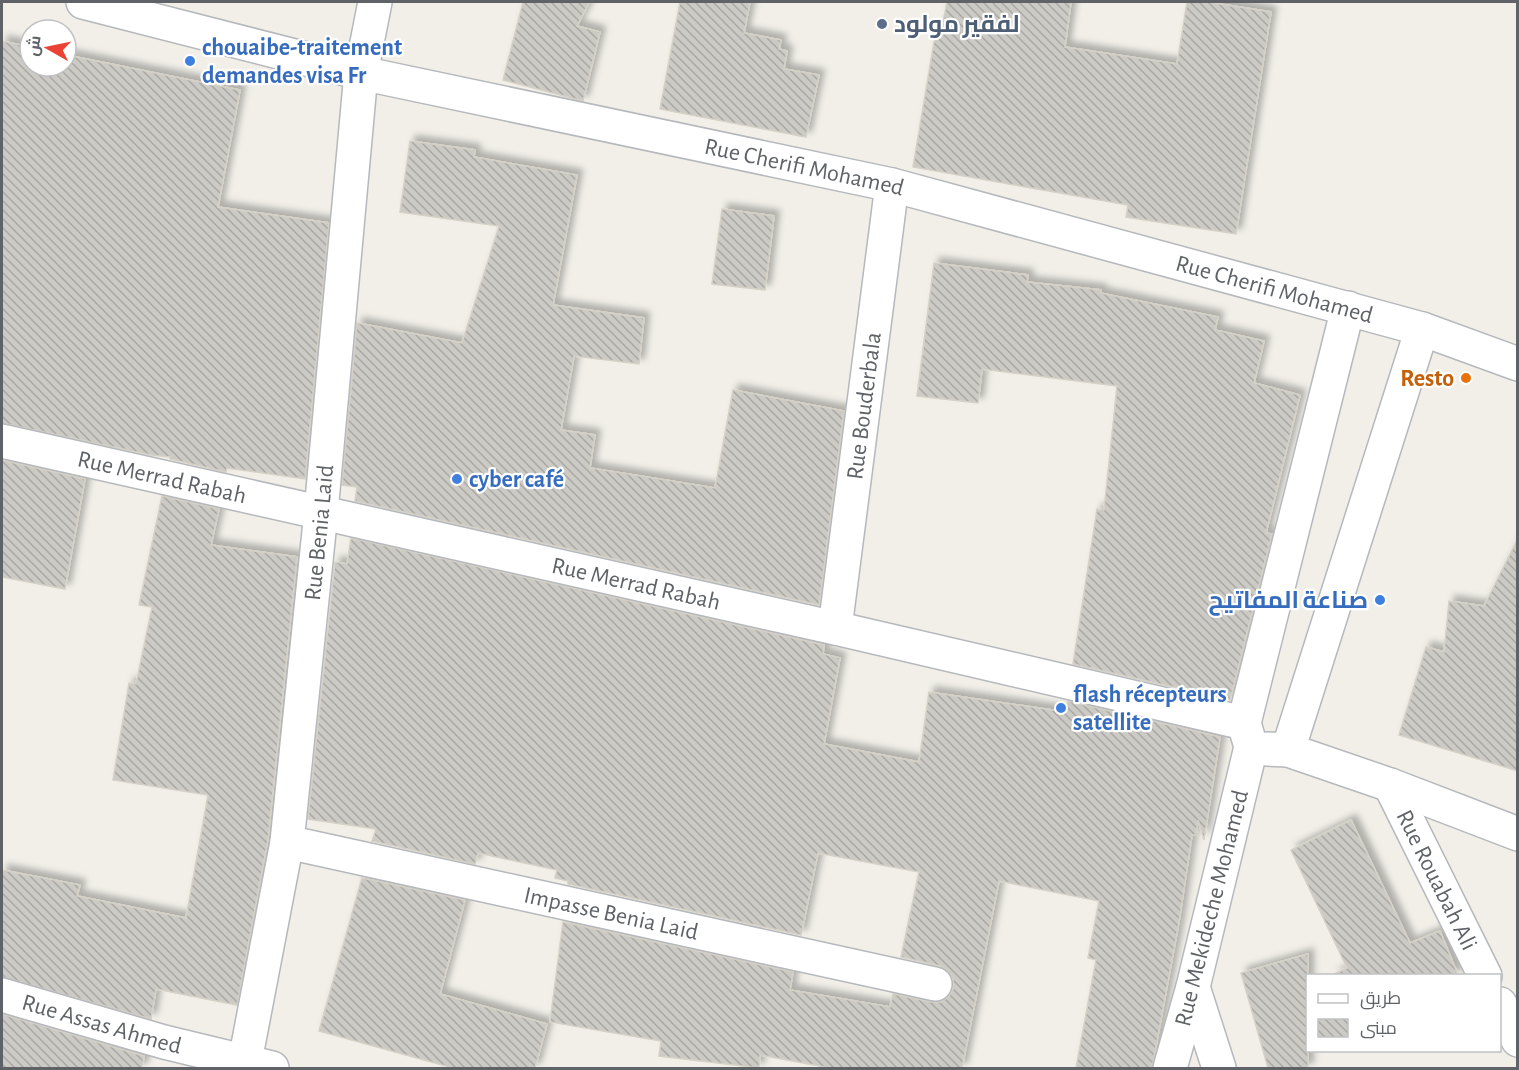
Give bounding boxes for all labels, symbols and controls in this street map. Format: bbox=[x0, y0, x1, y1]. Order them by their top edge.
place label: لفقير مولود bbox=[894, 13, 1020, 38]
marker: لفقير مولود bbox=[875, 17, 889, 31]
north arrow bbox=[18, 18, 78, 78]
text: ش bbox=[24, 34, 45, 57]
place label: chouaibe-traitement demandes visa Fr bbox=[202, 36, 402, 88]
marker: chouaibe-traitement demandes visa Fr bbox=[183, 54, 197, 68]
street label: Rue Cherifi Mohamed bbox=[702, 135, 907, 201]
street label: Rue Cherifi Mohamed bbox=[1173, 252, 1376, 328]
street label: Rue Bouderbala bbox=[843, 331, 886, 481]
place label: Resto bbox=[1400, 367, 1454, 391]
marker: Resto bbox=[1459, 371, 1473, 385]
street label: Rue Merrad Rabah bbox=[75, 447, 248, 508]
street label: Rue Benia Laid bbox=[301, 464, 338, 602]
place label: cyber café bbox=[469, 468, 564, 492]
marker: cyber café bbox=[450, 472, 464, 486]
street label: Rue Merrad Rabah bbox=[549, 554, 723, 615]
place label: صناعة المفاتيح bbox=[1209, 589, 1368, 616]
marker: صناعة المفاتيح bbox=[1373, 593, 1387, 607]
place label: flash récepteurs satellite bbox=[1073, 683, 1227, 735]
marker: flash récepteurs satellite bbox=[1054, 701, 1068, 715]
street label: Rue Mekideche Mohamed bbox=[1171, 788, 1253, 1029]
street label: Rue Rouabah Ali bbox=[1391, 806, 1481, 954]
street label: Impasse Benia Laid bbox=[522, 883, 701, 945]
legend bbox=[1306, 974, 1501, 1052]
street label: Rue Assas Ahmed bbox=[19, 990, 184, 1059]
text: طريق bbox=[1360, 990, 1401, 1010]
text: مبنى bbox=[1360, 1020, 1397, 1039]

